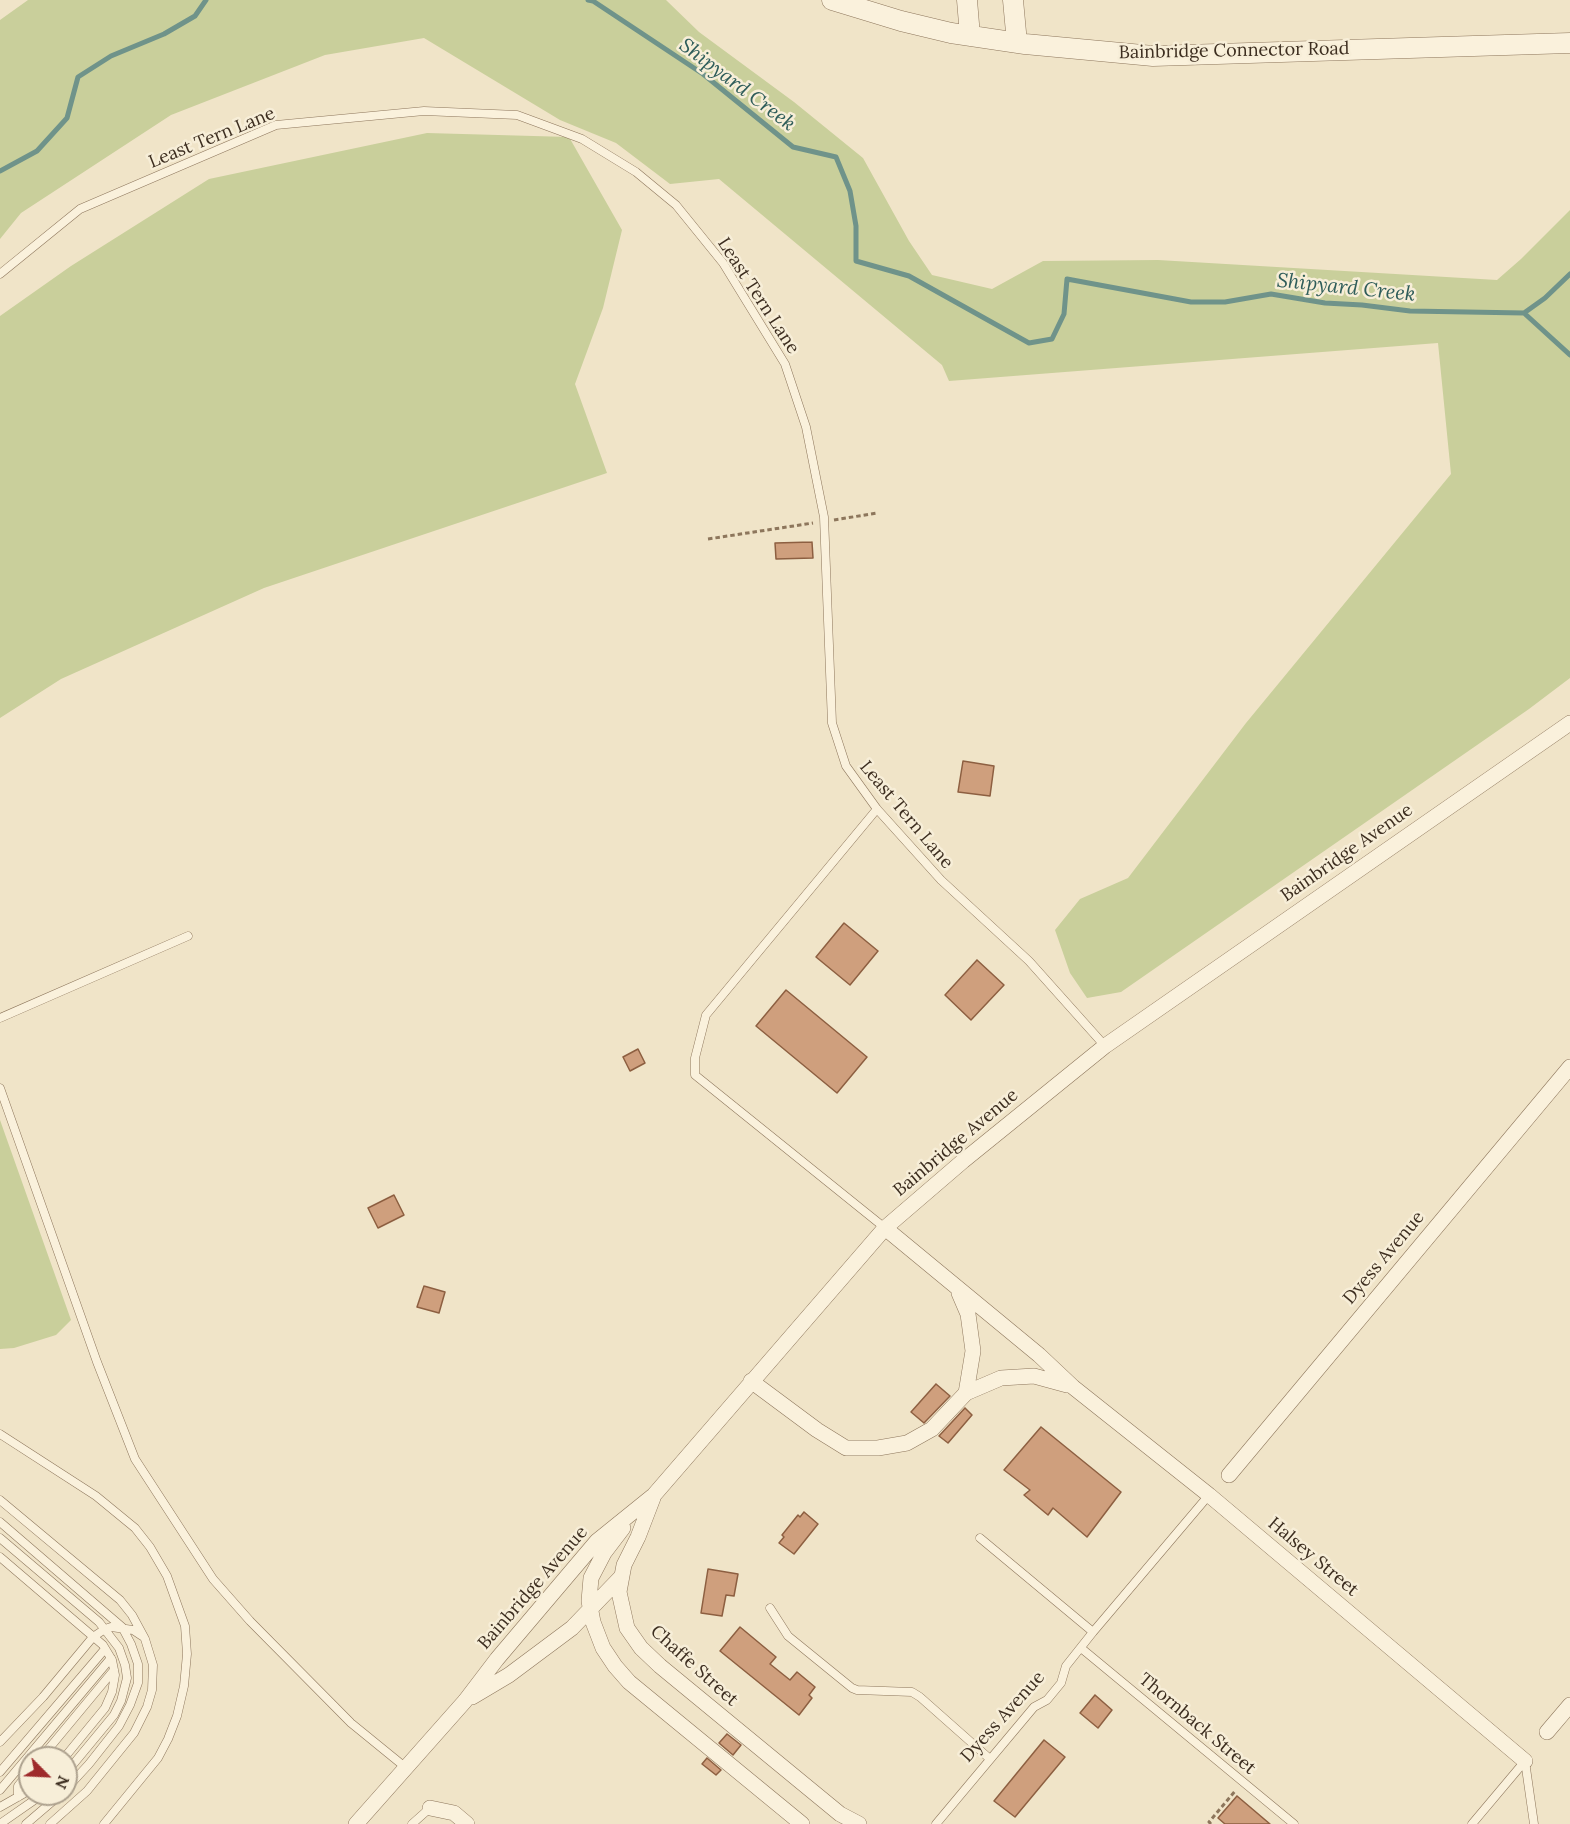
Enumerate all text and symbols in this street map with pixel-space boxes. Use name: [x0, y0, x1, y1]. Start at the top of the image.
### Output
water label: Shipyard Creek: [674, 34, 800, 136]
street label: Bainbridge Connector Road: [1118, 38, 1350, 64]
street label: Least Tern Lane: [146, 103, 278, 173]
street label: Least Tern Lane: [712, 234, 804, 358]
water label: Shipyard Creek: [1276, 269, 1416, 307]
street label: Least Tern Lane: [855, 757, 957, 873]
street label: Bainbridge Avenue: [1277, 799, 1417, 907]
street label: Bainbridge Avenue: [889, 1085, 1023, 1201]
street label: Dyess Avenue: [1339, 1207, 1429, 1309]
street label: Halsey Street: [1263, 1513, 1363, 1601]
street label: Bainbridge Avenue: [474, 1522, 592, 1654]
street label: Chaffe Street: [646, 1621, 742, 1711]
street label: Dyess Avenue: [957, 1667, 1049, 1767]
street label: Thornback Street: [1134, 1669, 1260, 1779]
north arrow: [18, 1746, 78, 1806]
text: N: [51, 1773, 74, 1792]

